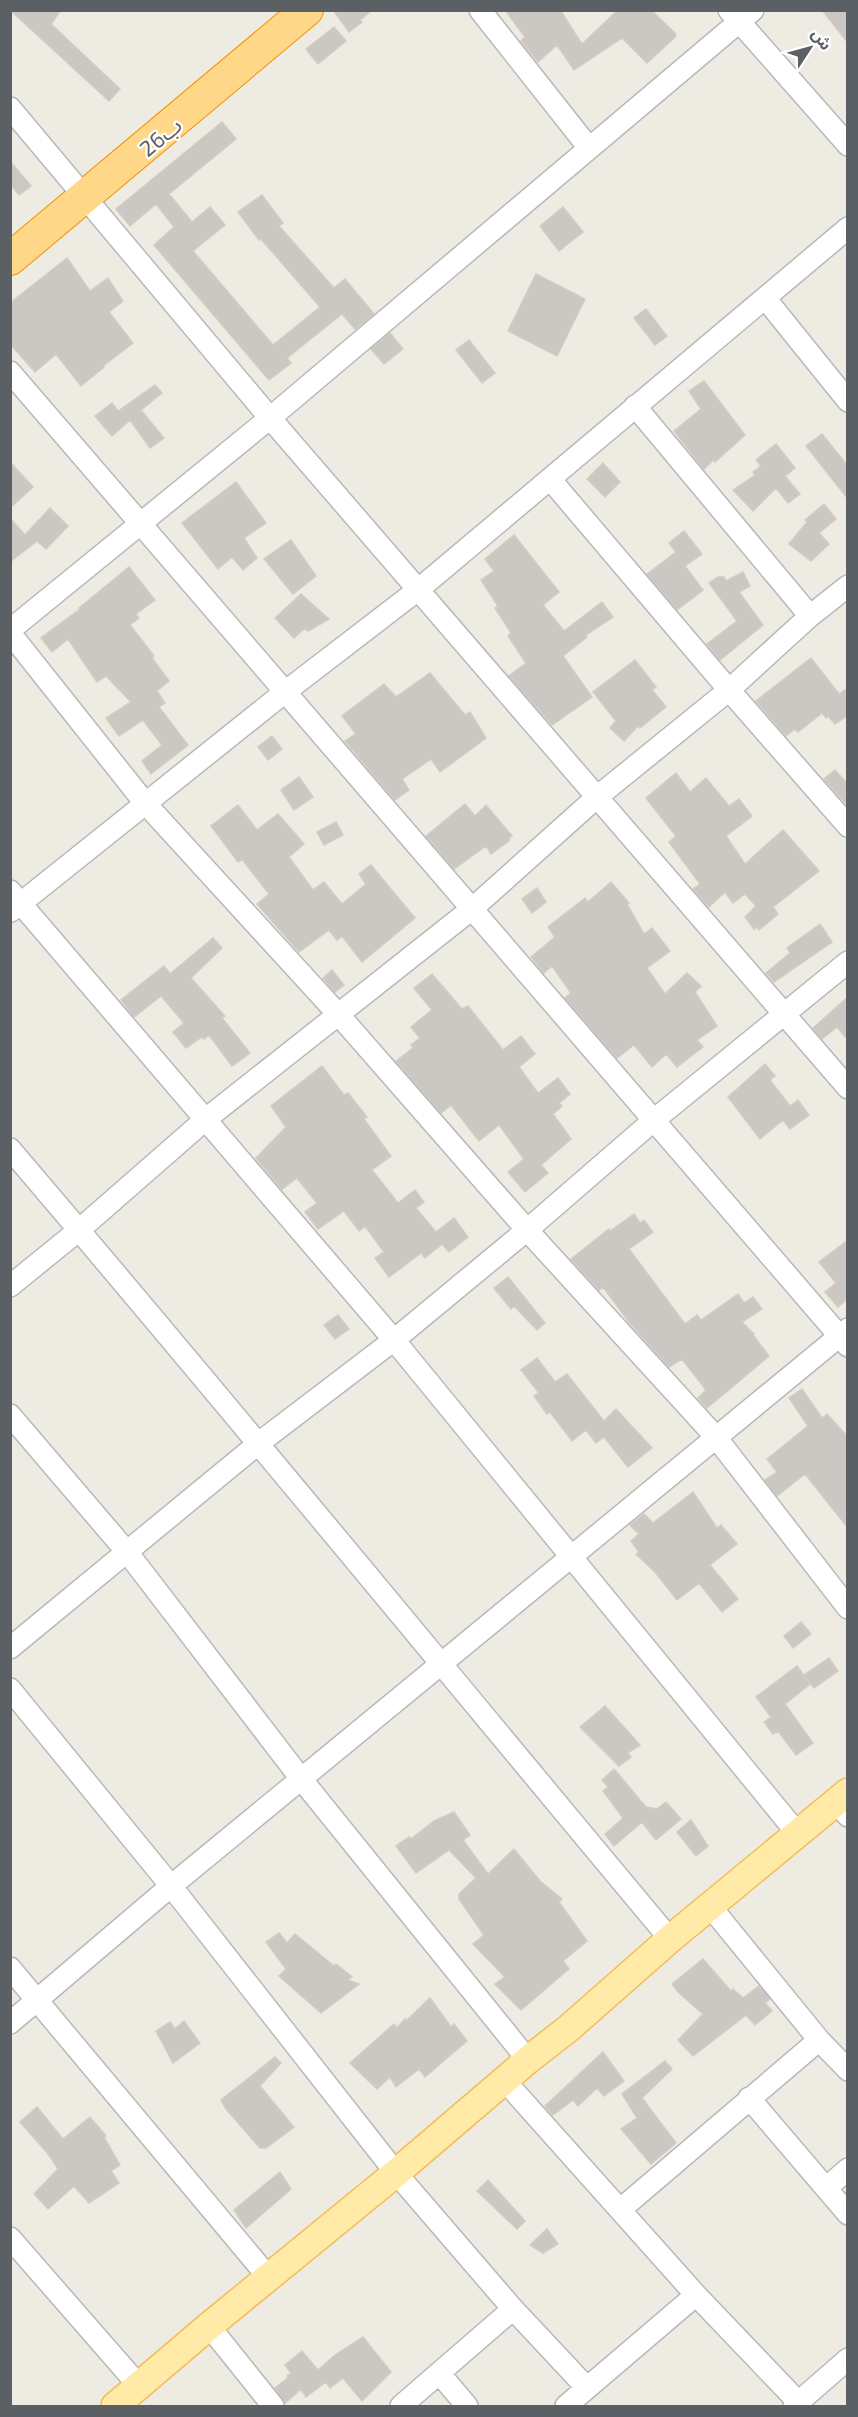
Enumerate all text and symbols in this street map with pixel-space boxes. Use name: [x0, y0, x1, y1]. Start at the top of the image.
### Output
north arrow: [780, 18, 840, 78]
text: ش: [808, 24, 837, 54]
street label: 26ب: [134, 111, 187, 161]

